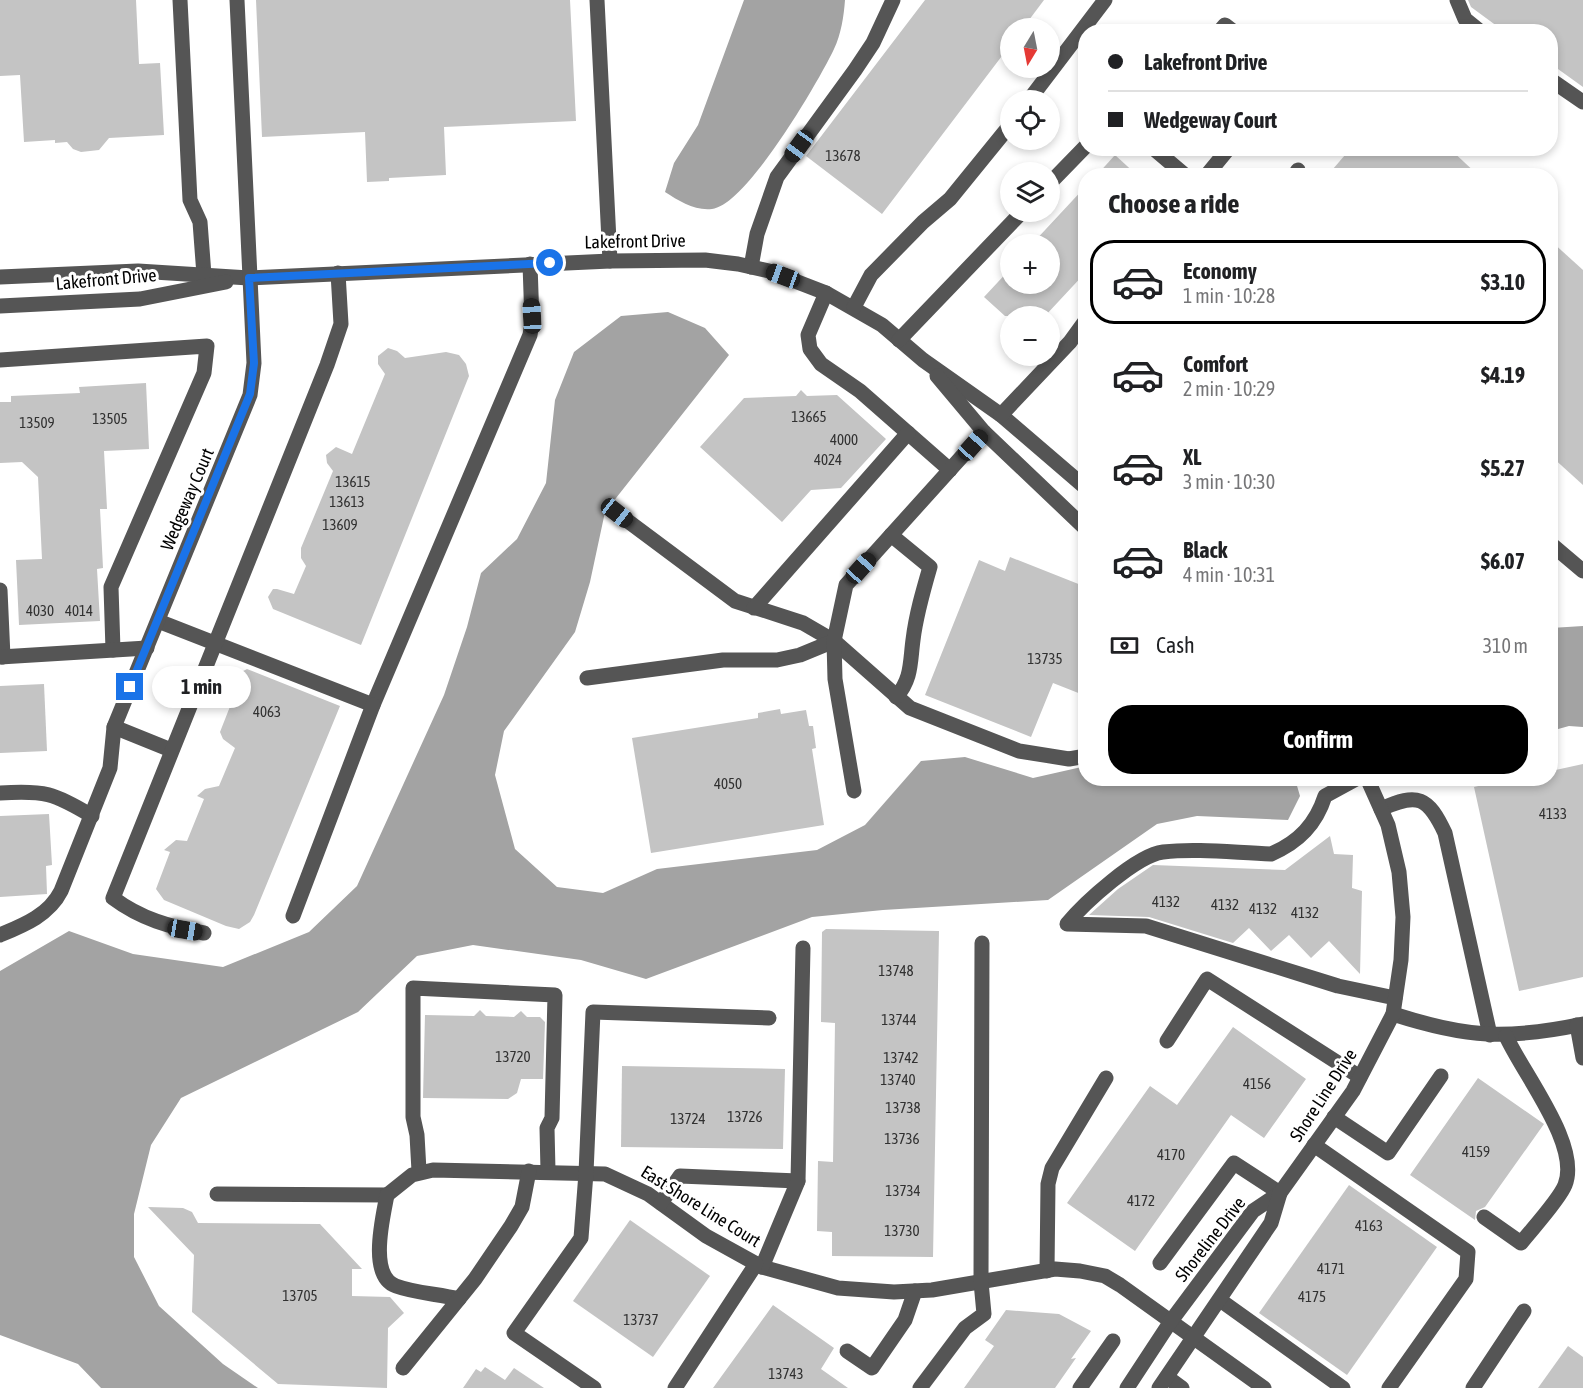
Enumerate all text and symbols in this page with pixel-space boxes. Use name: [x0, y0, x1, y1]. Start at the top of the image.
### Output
north arrow: [1000, 18, 1060, 78]
map controls: [1000, 18, 1060, 366]
text: Lakefront Drive: [1144, 49, 1268, 75]
button: locate: [1000, 90, 1060, 150]
text: Wedgeway Court: [1144, 107, 1277, 133]
car: [781, 126, 817, 166]
house number: 13678: [825, 147, 861, 164]
button: layers: [1000, 162, 1060, 222]
text: Choose a ride: [1108, 188, 1240, 219]
street label: Lakefront Drive: [584, 230, 686, 252]
button: +: [1000, 234, 1060, 294]
route start: [536, 249, 563, 276]
icon: car: [1111, 255, 1165, 309]
text: Economy: [1183, 258, 1257, 284]
car: [763, 261, 803, 291]
street label: Lakefront Drive: [55, 264, 157, 294]
text: $3.10: [1481, 269, 1525, 295]
text: 1 min · 10:28: [1183, 284, 1275, 307]
car: [522, 298, 542, 334]
button: −: [1000, 306, 1060, 366]
icon: car: [1111, 348, 1165, 402]
text: Comfort: [1183, 351, 1248, 377]
text: $4.19: [1481, 362, 1525, 388]
text: 2 min · 10:29: [1183, 377, 1275, 400]
house number: 13665: [791, 408, 827, 425]
house number: 13505: [92, 410, 128, 427]
house number: 13509: [19, 414, 55, 431]
car: [954, 426, 992, 464]
house number: 4000: [830, 431, 858, 448]
icon: car: [1111, 441, 1165, 495]
text: XL: [1183, 444, 1201, 470]
street label: Wedgeway Court: [156, 445, 218, 553]
house number: 4024: [814, 451, 842, 468]
text: $5.27: [1481, 455, 1525, 481]
text: 3 min · 10:30: [1183, 470, 1275, 493]
house number: 13615: [335, 473, 371, 490]
house number: 13613: [329, 493, 365, 510]
car: [597, 495, 637, 531]
house number: 13609: [322, 516, 358, 533]
icon: car: [1111, 534, 1165, 588]
text: Black: [1183, 537, 1227, 563]
text: $6.07: [1481, 548, 1525, 574]
car: [842, 549, 880, 587]
text: 4 min · 10:31: [1183, 563, 1275, 586]
house number: 4030: [26, 602, 54, 619]
house number: 4014: [65, 602, 93, 619]
icon: cash: [1108, 629, 1141, 662]
text: Cash: [1156, 632, 1195, 658]
text: 310 m: [1483, 634, 1528, 657]
house number: 13735: [1027, 650, 1063, 667]
callout: 1 min: [151, 666, 250, 708]
route end: [116, 673, 143, 700]
text: 1 min: [181, 675, 222, 698]
house number: 4063: [253, 703, 281, 720]
button: Confirm: [1108, 705, 1528, 774]
house number: 4050: [714, 775, 742, 792]
house number: 4133: [1539, 805, 1567, 822]
house number: 4132: [1152, 893, 1180, 910]
house number: 4132: [1211, 896, 1239, 913]
house number: 4132: [1249, 900, 1277, 917]
house number: 4132: [1291, 904, 1319, 921]
car: [166, 918, 204, 942]
house number: 13748: [878, 962, 914, 979]
house number: 13744: [881, 1011, 917, 1028]
street label: Shore Line Drive: [1285, 1045, 1361, 1145]
house number: 13720: [495, 1048, 531, 1065]
house number: 13742: [883, 1049, 919, 1066]
house number: 13740: [880, 1071, 916, 1088]
house number: 4156: [1243, 1075, 1271, 1092]
house number: 13738: [885, 1099, 921, 1116]
house number: 13726: [727, 1108, 763, 1125]
house number: 13724: [670, 1110, 706, 1127]
house number: 13736: [884, 1130, 920, 1147]
house number: 4159: [1462, 1143, 1490, 1160]
house number: 4170: [1157, 1146, 1185, 1163]
street label: East Shore Line Court: [637, 1161, 765, 1251]
house number: 13734: [885, 1182, 921, 1199]
house number: 4172: [1127, 1192, 1155, 1209]
street label: Shoreline Drive: [1170, 1193, 1250, 1285]
house number: 4163: [1355, 1217, 1383, 1234]
house number: 13730: [884, 1222, 920, 1239]
house number: 4171: [1317, 1260, 1345, 1277]
house number: 13705: [282, 1287, 318, 1304]
house number: 4175: [1298, 1288, 1326, 1305]
house number: 13737: [623, 1311, 659, 1328]
house number: 13743: [768, 1365, 804, 1382]

